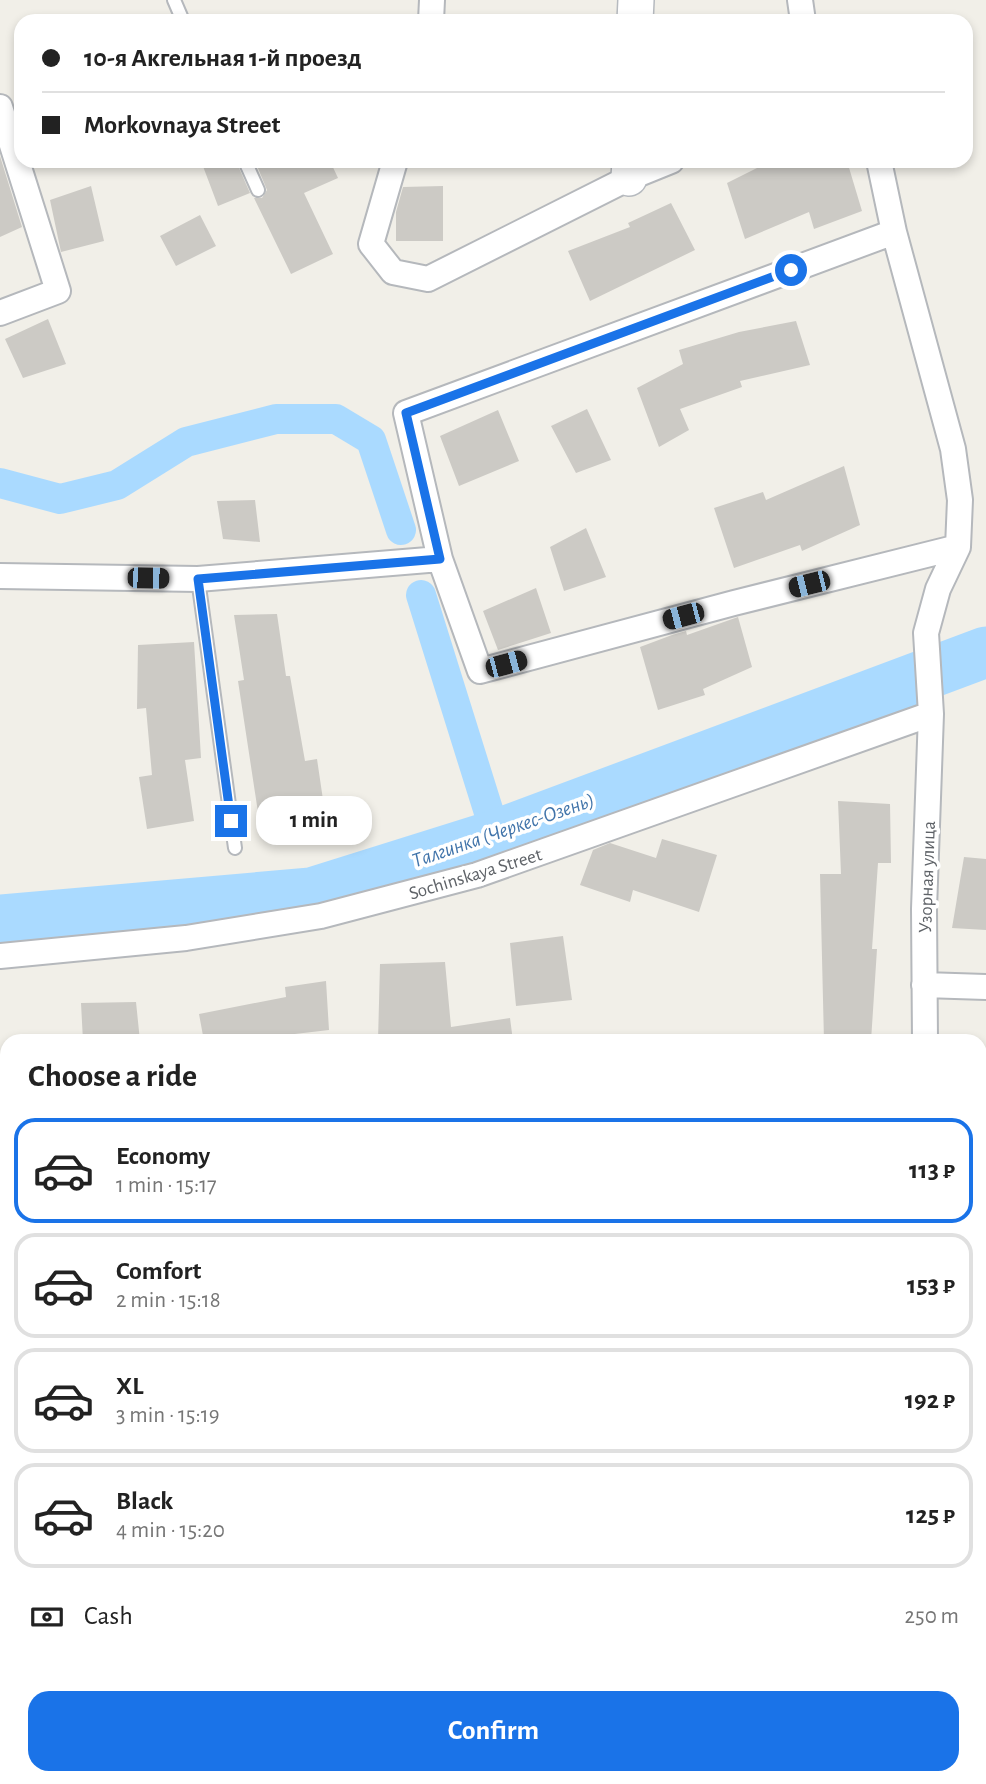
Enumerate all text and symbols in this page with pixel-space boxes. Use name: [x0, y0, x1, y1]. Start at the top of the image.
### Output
text: 10-я Акгельная 1-й проезд: [84, 45, 362, 71]
text: Morkovnaya Street: [84, 112, 280, 138]
route start: [775, 254, 807, 286]
car: [127, 567, 170, 589]
car: [787, 569, 832, 599]
car: [660, 600, 707, 632]
car: [483, 648, 530, 680]
water label: Талгинка (Черкес-Озень): [409, 789, 597, 872]
callout: 1 min: [256, 796, 371, 846]
route end: [215, 805, 247, 837]
text: 1 min: [290, 809, 338, 832]
street label: Узорная улица: [916, 820, 939, 933]
street label: Sochinskaya Street: [407, 845, 544, 904]
text: Choose a ride: [28, 1060, 197, 1092]
icon: car: [32, 1139, 95, 1202]
text: Economy: [116, 1143, 210, 1169]
text: 113 ₽: [909, 1157, 955, 1183]
text: 1 min · 15:17: [116, 1174, 217, 1197]
icon: car: [32, 1254, 95, 1317]
text: Comfort: [116, 1258, 201, 1284]
text: 153 ₽: [907, 1272, 955, 1298]
text: 2 min · 15:18: [116, 1289, 221, 1312]
icon: car: [32, 1369, 95, 1432]
text: XL: [116, 1373, 143, 1399]
text: 192 ₽: [905, 1387, 955, 1413]
text: 3 min · 15:19: [116, 1404, 219, 1427]
icon: car: [32, 1484, 95, 1547]
text: Black: [116, 1488, 173, 1514]
text: 125 ₽: [906, 1502, 955, 1528]
text: 4 min · 15:20: [116, 1519, 225, 1542]
icon: cash: [28, 1598, 66, 1636]
text: Cash: [84, 1603, 133, 1629]
text: 250 m: [905, 1605, 959, 1628]
button: Confirm: [28, 1691, 959, 1771]

